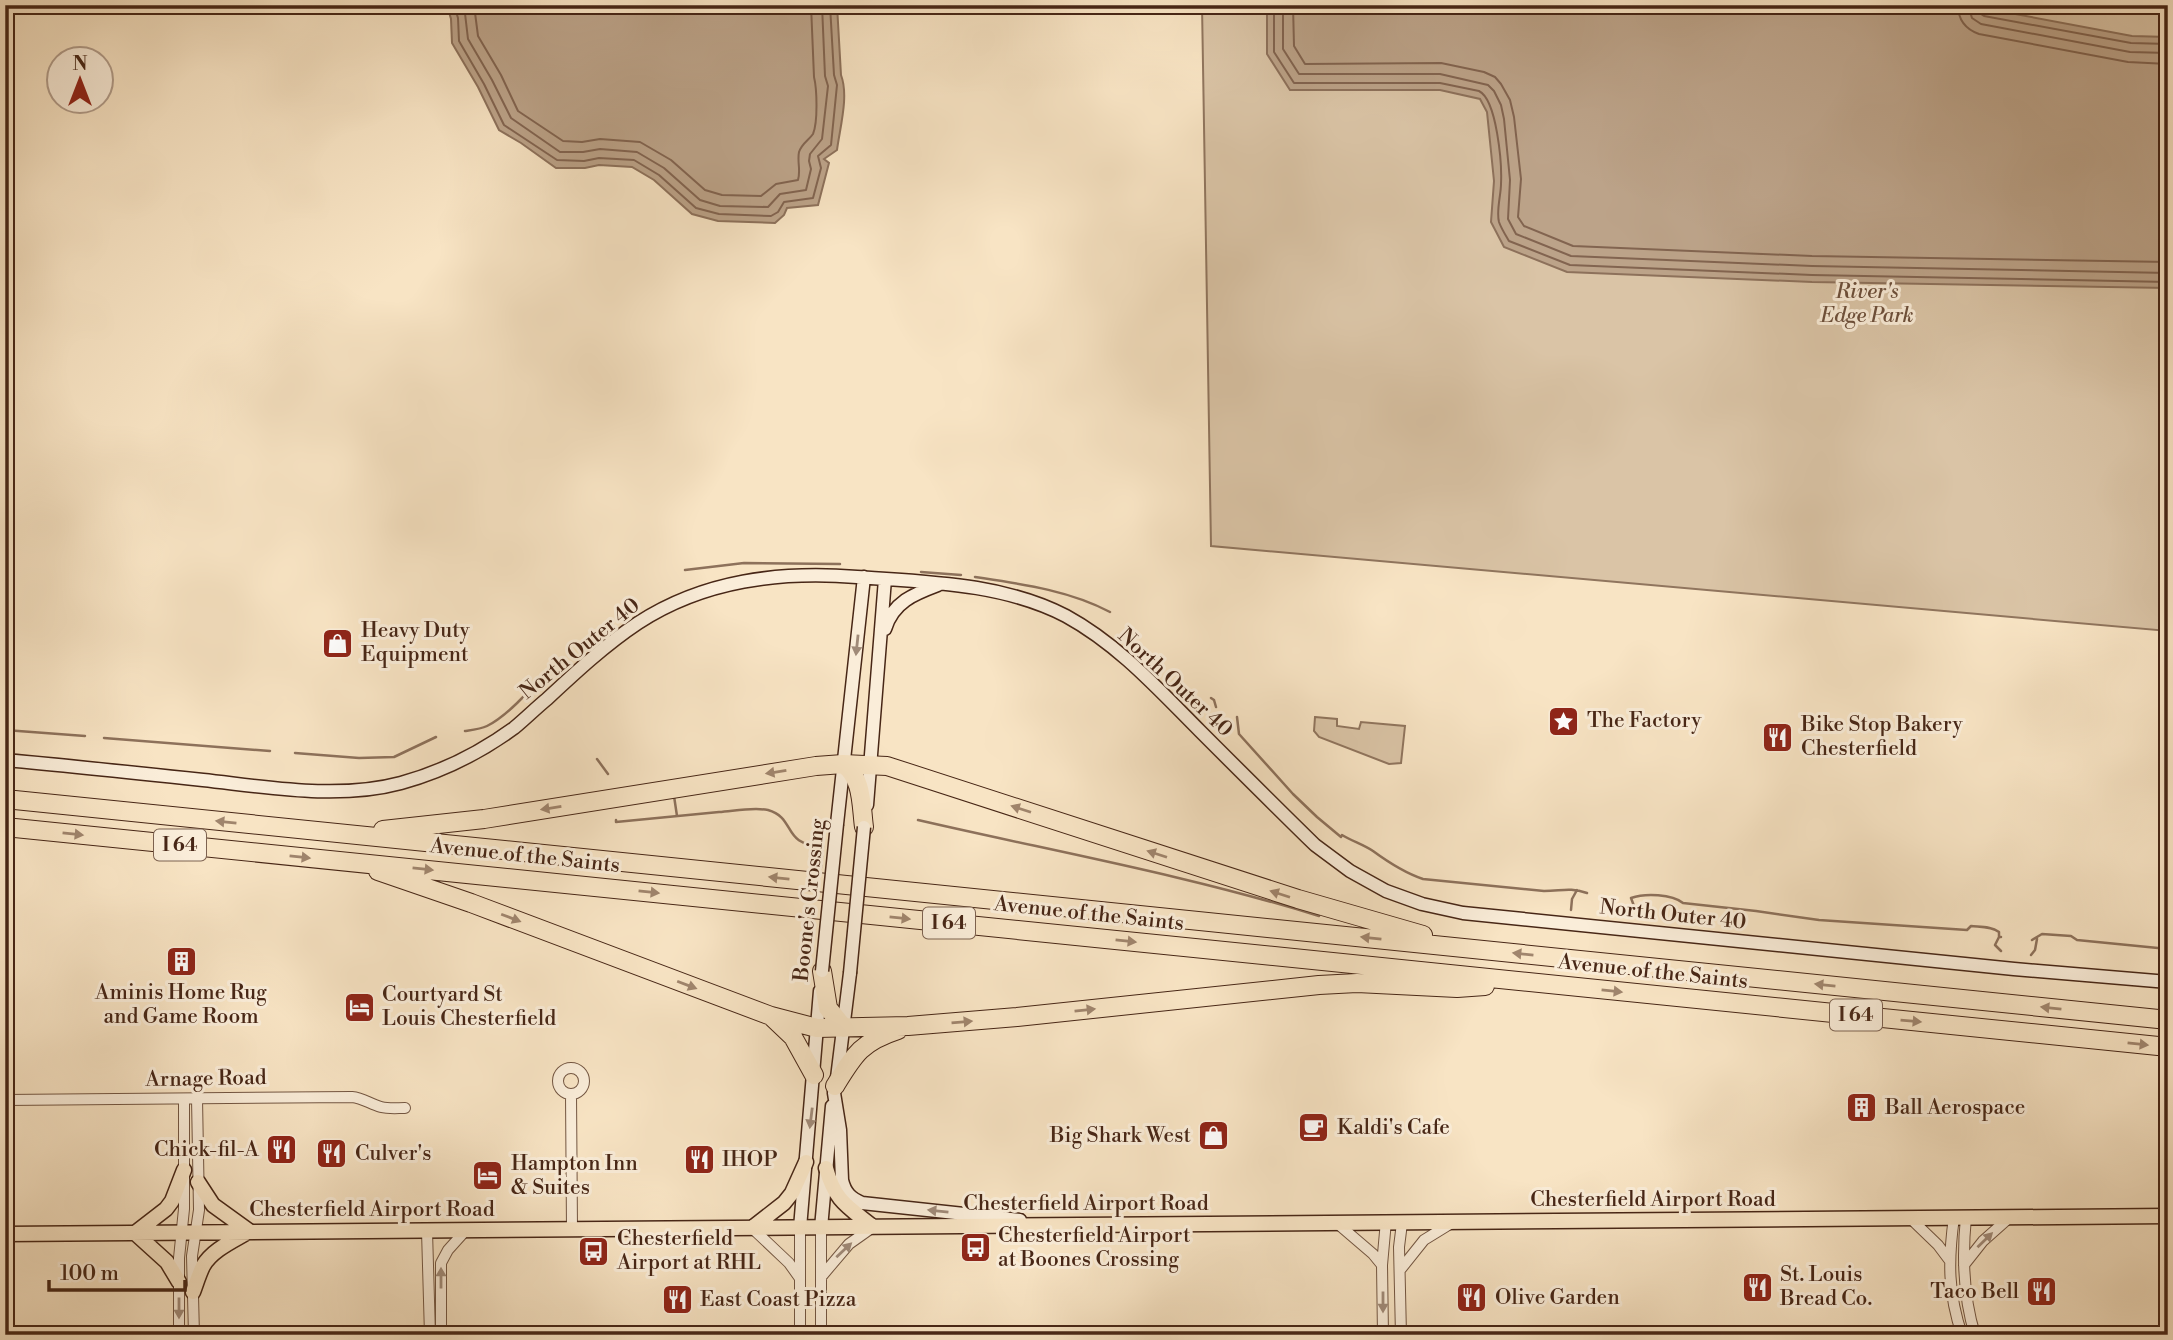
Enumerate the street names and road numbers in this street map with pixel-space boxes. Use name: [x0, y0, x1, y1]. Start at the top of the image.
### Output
street label: North Outer 40: [515, 592, 645, 706]
street label: North Outer 40: [1112, 623, 1238, 743]
street label: Boone's Crossing: [788, 817, 831, 984]
road number: I 64: [154, 830, 206, 860]
street label: Avenue of the Saints: [428, 833, 621, 879]
street label: Avenue of the Saints: [992, 891, 1185, 937]
street label: North Outer 40: [1598, 894, 1748, 936]
road number: I 64: [923, 908, 975, 939]
street label: Avenue of the Saints: [1556, 949, 1749, 995]
road number: I 64: [1830, 1000, 1882, 1030]
street label: Arnage Road: [144, 1065, 267, 1093]
street label: Chesterfield Airport Road: [1530, 1187, 1776, 1213]
street label: Chesterfield Airport Road: [963, 1191, 1209, 1217]
street label: Chesterfield Airport Road: [249, 1197, 495, 1223]

